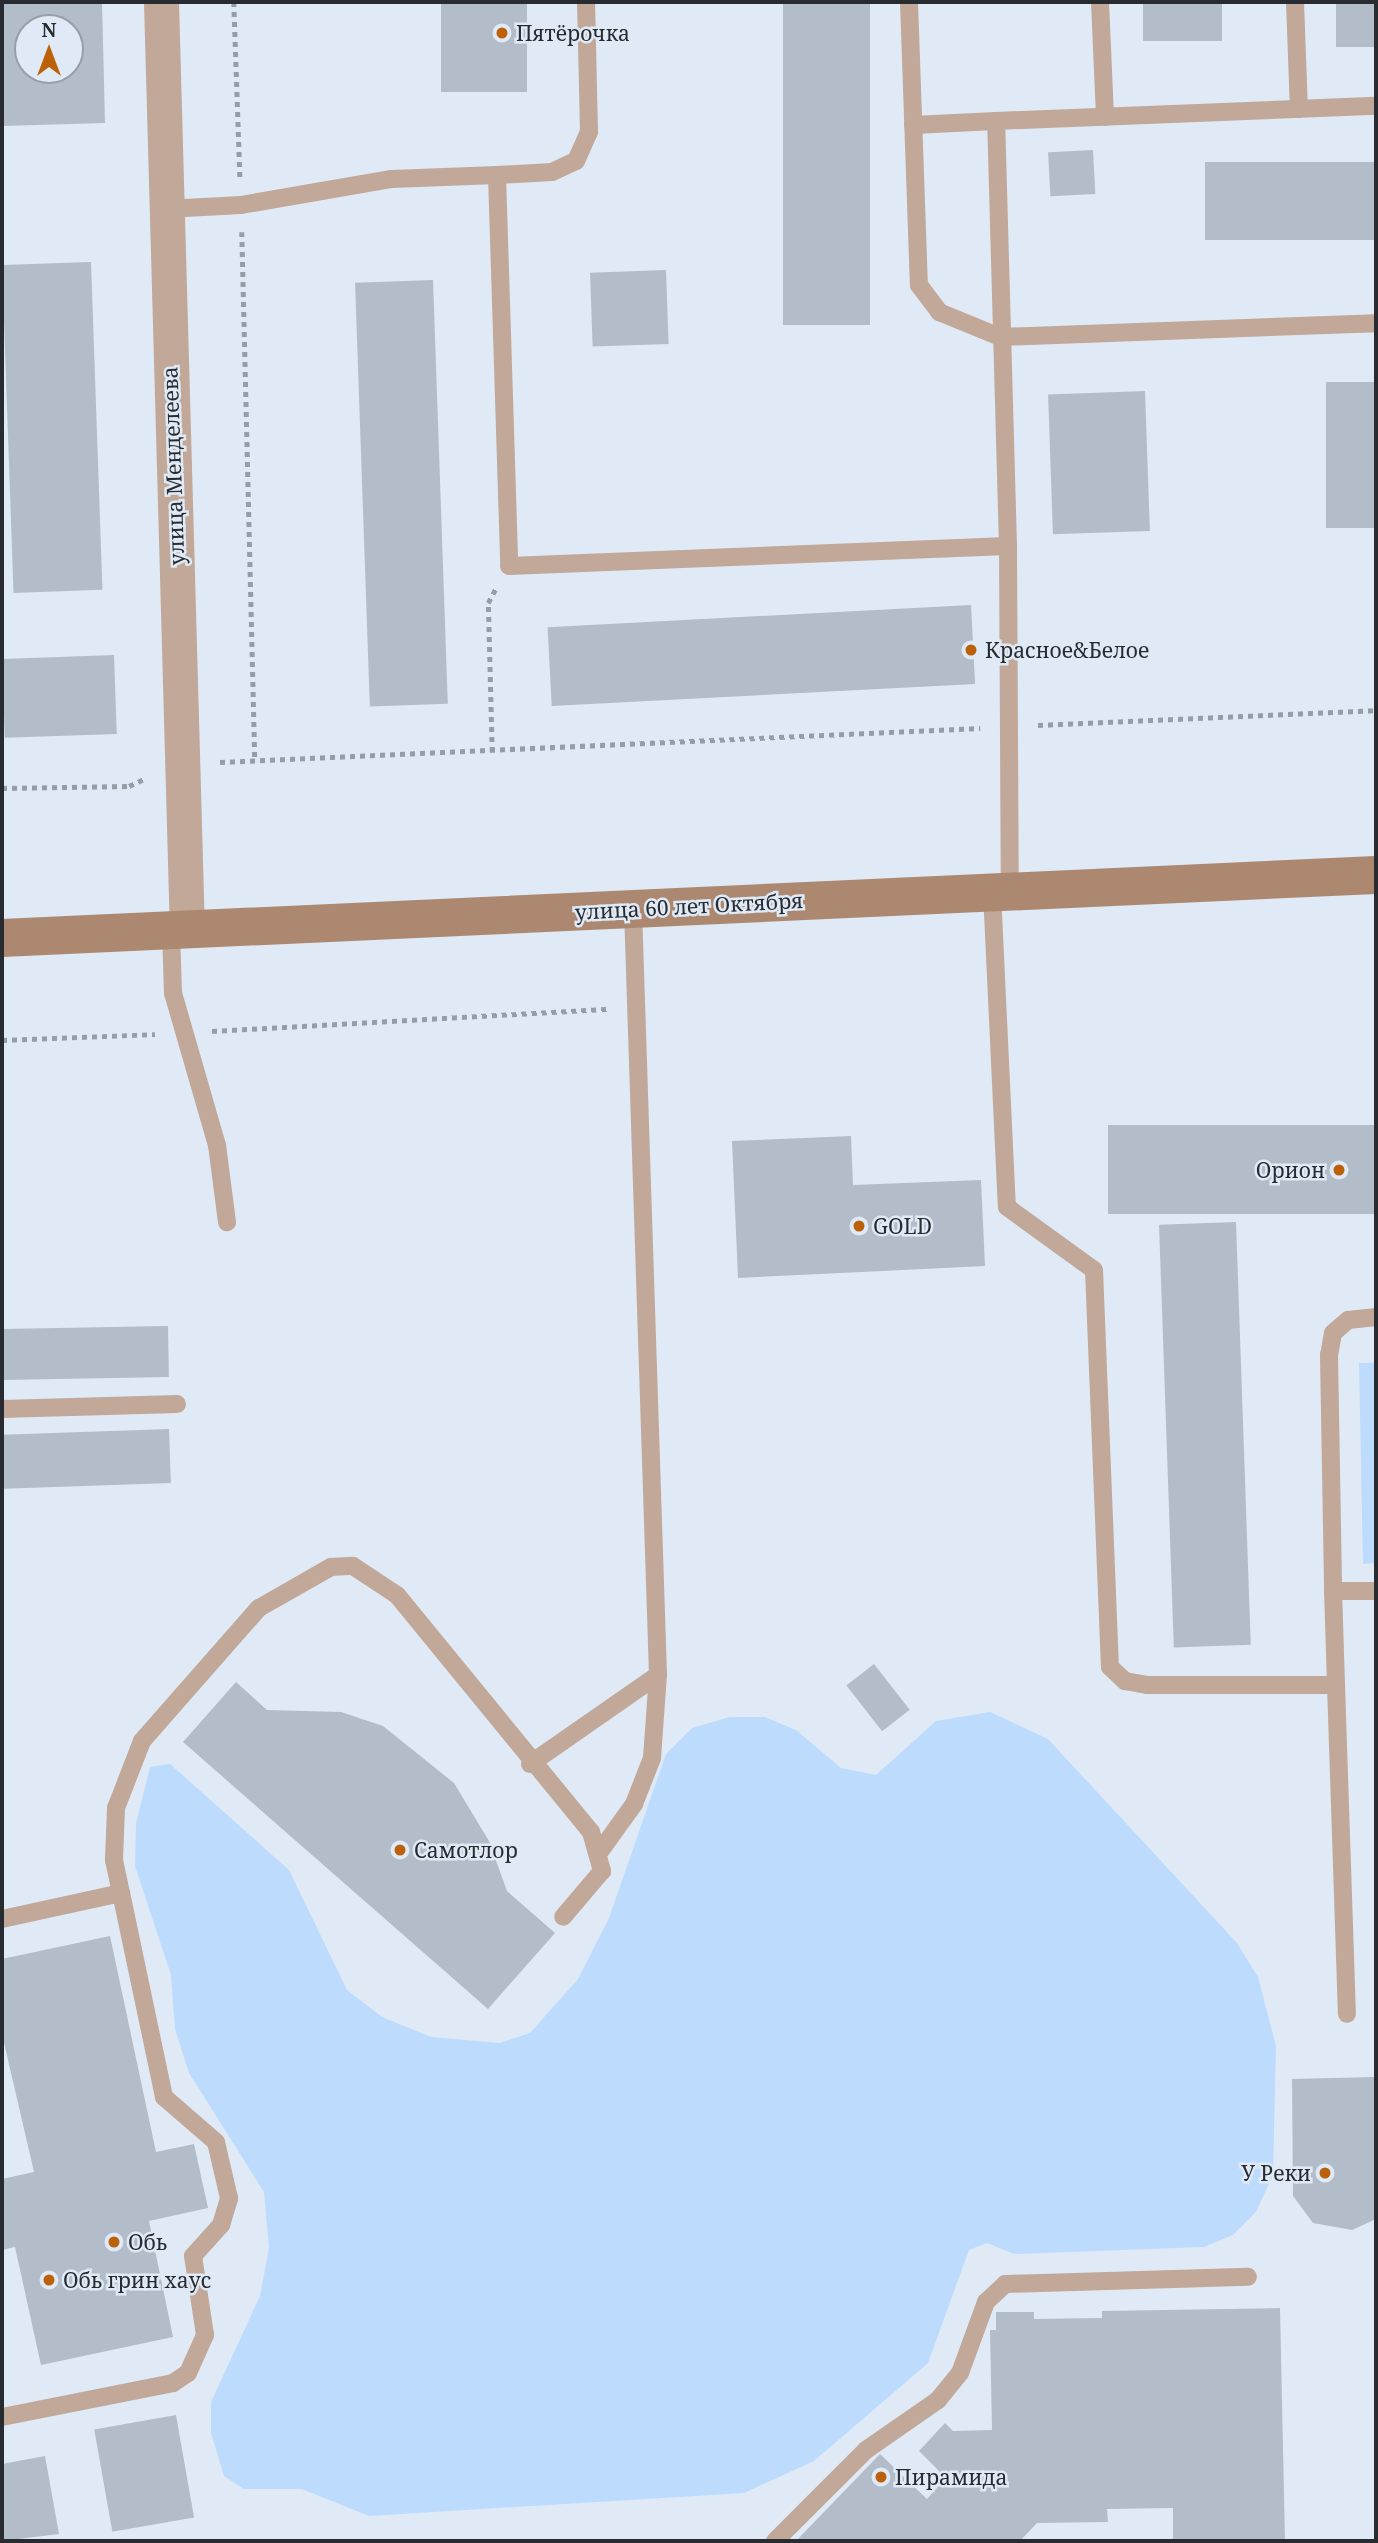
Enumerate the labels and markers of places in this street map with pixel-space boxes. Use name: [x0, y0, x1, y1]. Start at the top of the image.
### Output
place label: Пятёрочка: [516, 20, 630, 46]
marker: Пятёрочка: [494, 25, 510, 41]
place label: Красное&Белое: [985, 637, 1149, 663]
marker: Красное&Белое: [963, 642, 979, 658]
place label: Орион: [1256, 1157, 1325, 1183]
marker: Орион: [1331, 1162, 1347, 1178]
place label: GOLD: [873, 1213, 932, 1239]
marker: GOLD: [851, 1218, 867, 1234]
place label: Самотлор: [414, 1837, 518, 1863]
marker: Самотлор: [392, 1842, 408, 1858]
place label: У Реки: [1241, 2160, 1311, 2186]
marker: У Реки: [1317, 2165, 1333, 2181]
place label: Обь: [128, 2229, 167, 2255]
marker: Обь: [106, 2234, 122, 2250]
place label: Обь грин хаус: [63, 2267, 211, 2293]
marker: Обь грин хаус: [41, 2272, 57, 2288]
place label: Пирамида: [895, 2464, 1007, 2490]
marker: Пирамида: [873, 2469, 889, 2485]

